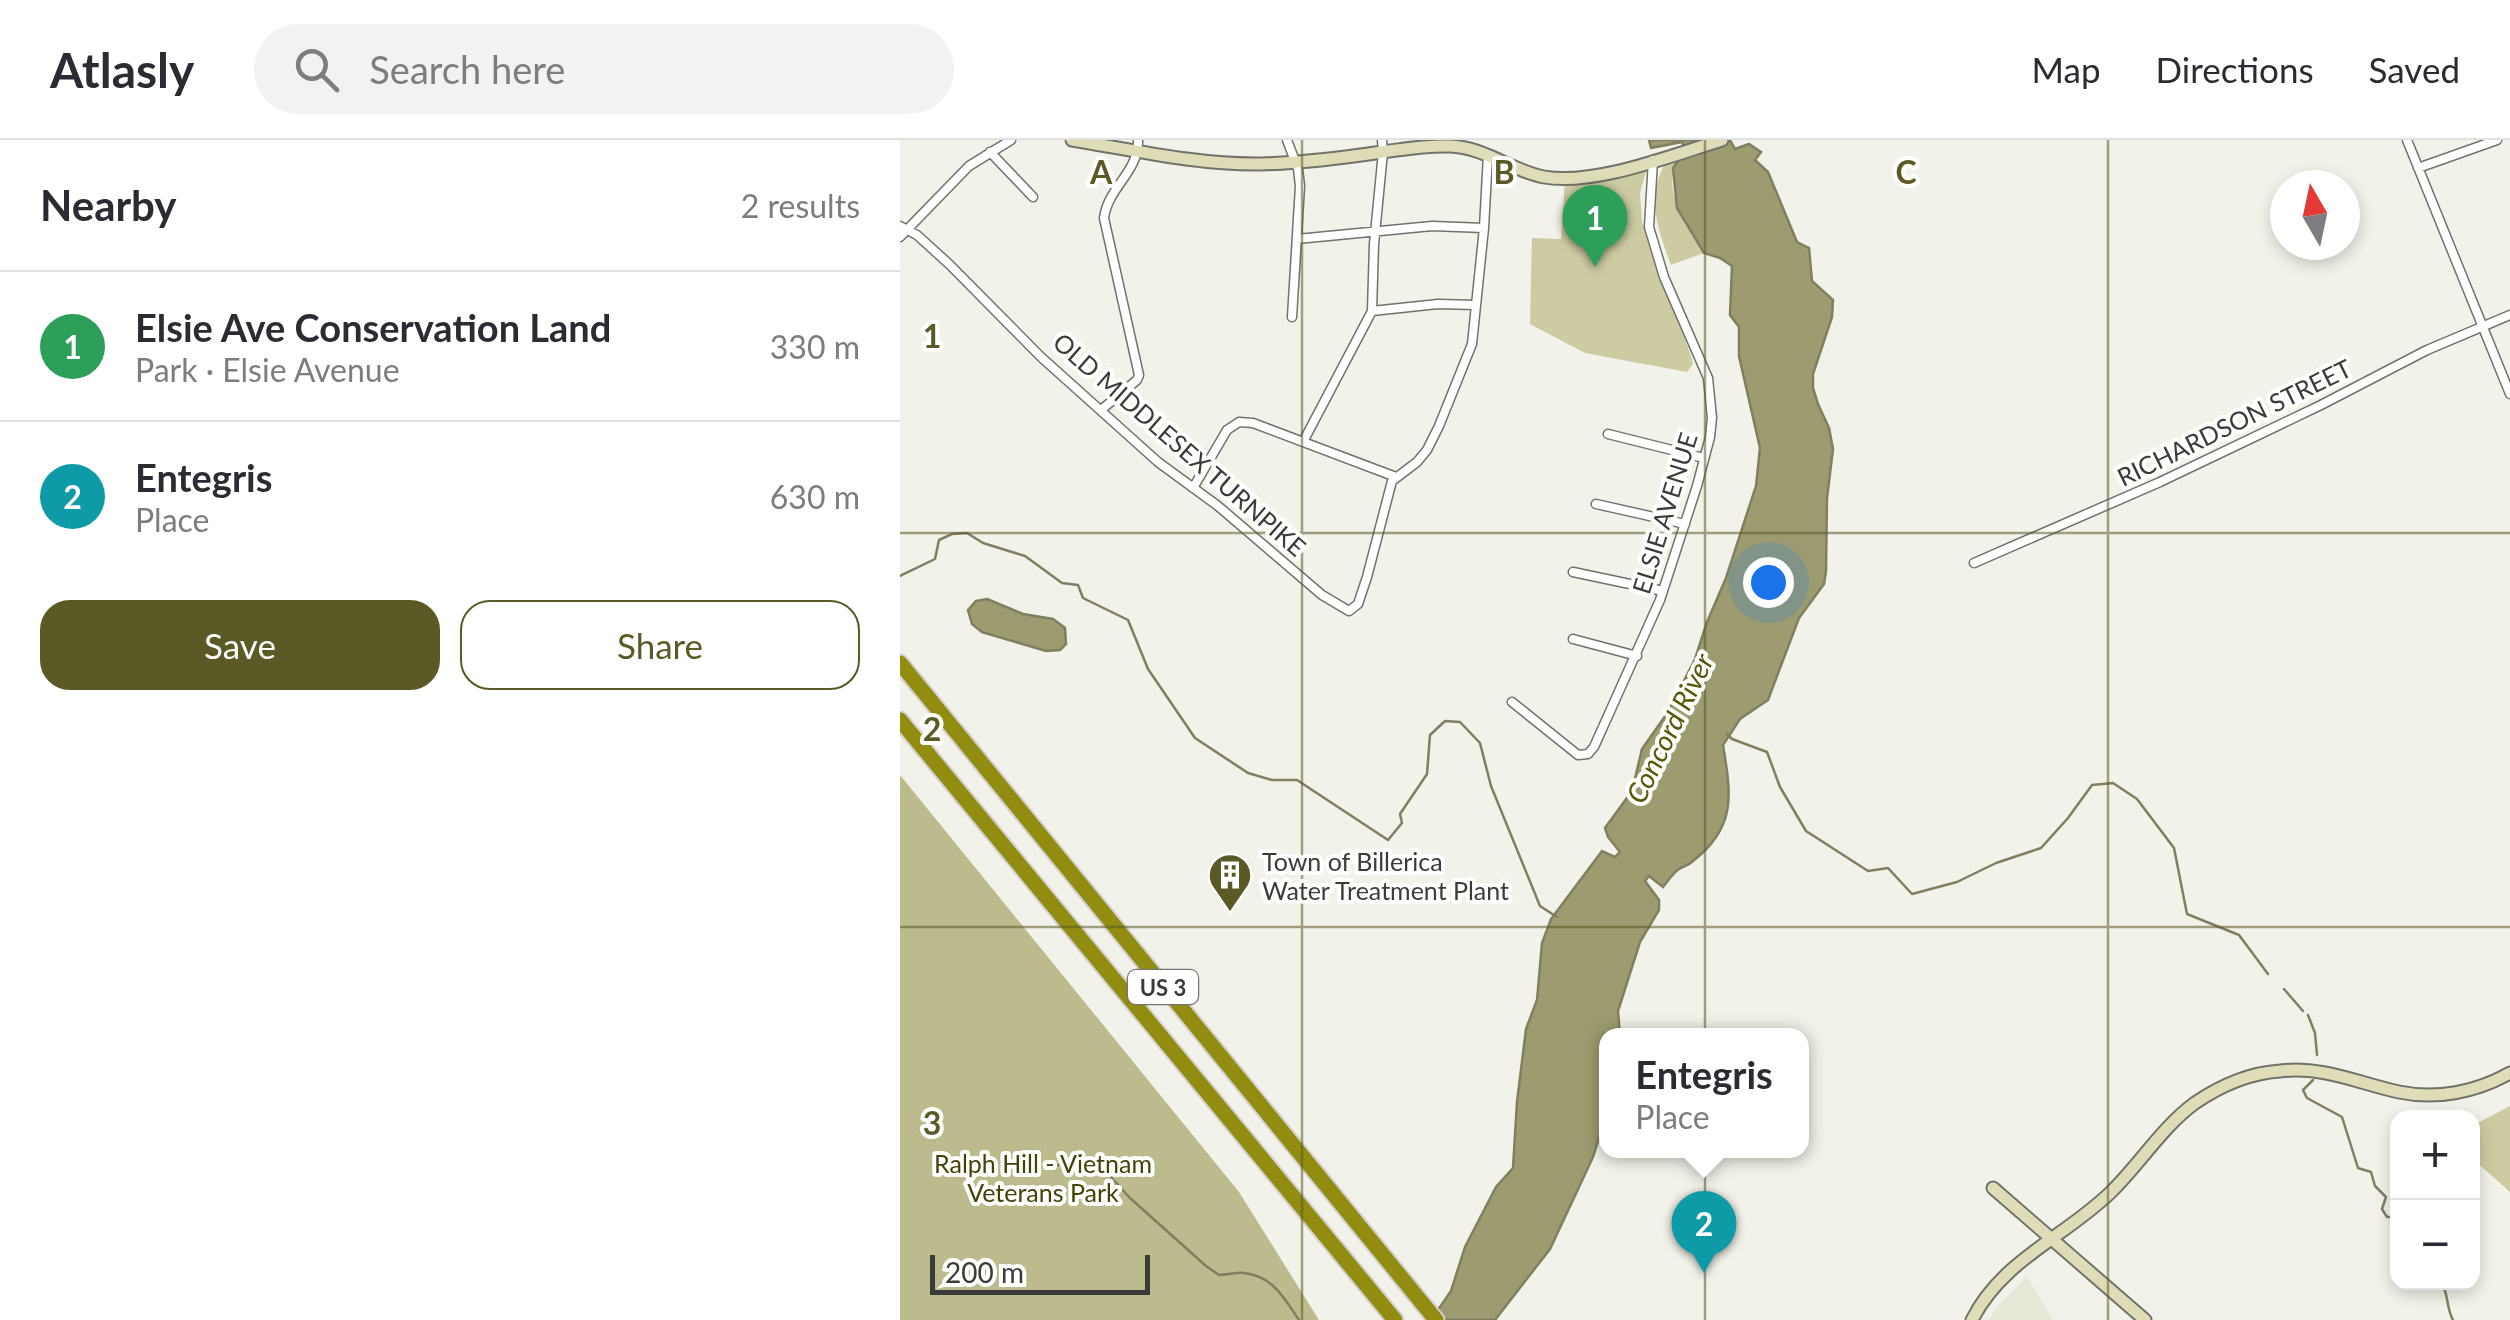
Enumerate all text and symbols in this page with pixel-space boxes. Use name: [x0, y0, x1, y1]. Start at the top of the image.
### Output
search box: [254, 24, 954, 114]
text: Atlasly: [50, 41, 194, 98]
icon: search: [289, 42, 344, 97]
text: Search here: [369, 46, 565, 92]
text: Map: [2032, 48, 2101, 90]
text: Directions: [2156, 48, 2314, 90]
text: Saved: [2369, 48, 2460, 90]
text: A: [1089, 152, 1113, 191]
text: B: [1493, 152, 1515, 191]
text: C: [1895, 152, 1917, 191]
north arrow: [2270, 170, 2360, 260]
text: Nearby: [40, 180, 177, 230]
pin: 1: [1562, 184, 1628, 267]
text: 2 results: [741, 186, 860, 225]
text: Elsie Ave Conservation Land: [135, 304, 611, 350]
text: 1: [923, 316, 941, 355]
street label: OLD MIDDLESEX TURNPIKE: [1048, 326, 1312, 562]
text: 1: [63, 327, 82, 366]
text: 330 m: [770, 327, 860, 366]
text: Park · Elsie Avenue: [135, 350, 400, 389]
street label: RICHARDSON STREET: [2112, 352, 2356, 492]
street label: ELSIE AVENUE: [1625, 429, 1703, 597]
text: Entegris: [135, 454, 272, 500]
text: 2: [63, 477, 82, 516]
text: 630 m: [770, 477, 860, 516]
text: Place: [135, 500, 209, 539]
your location: [1743, 557, 1794, 608]
button: Save: [40, 600, 440, 690]
button: Share: [460, 600, 860, 690]
water label: Concord River: [1618, 647, 1720, 808]
text: 2: [923, 709, 941, 748]
place label: Town of Billerica Water Treatment Plant: [1262, 846, 1509, 905]
building icon: Town of Billerica Water Treatment Plant: [1207, 852, 1253, 913]
road number: US 3: [1128, 970, 1198, 1004]
popup: [1599, 1028, 1809, 1158]
text: Entegris: [1635, 1051, 1773, 1097]
text: Place: [1635, 1097, 1710, 1136]
text: 3: [923, 1103, 941, 1142]
map controls: [2390, 1110, 2480, 1290]
button: +: [2390, 1110, 2480, 1200]
park label: Ralph Hill - Vietnam Veterans Park: [934, 1148, 1152, 1207]
pin: 2: [1672, 1190, 1736, 1273]
button: −: [2390, 1200, 2480, 1290]
scale bar: [930, 1250, 1150, 1294]
text: 200 m: [945, 1255, 1024, 1289]

